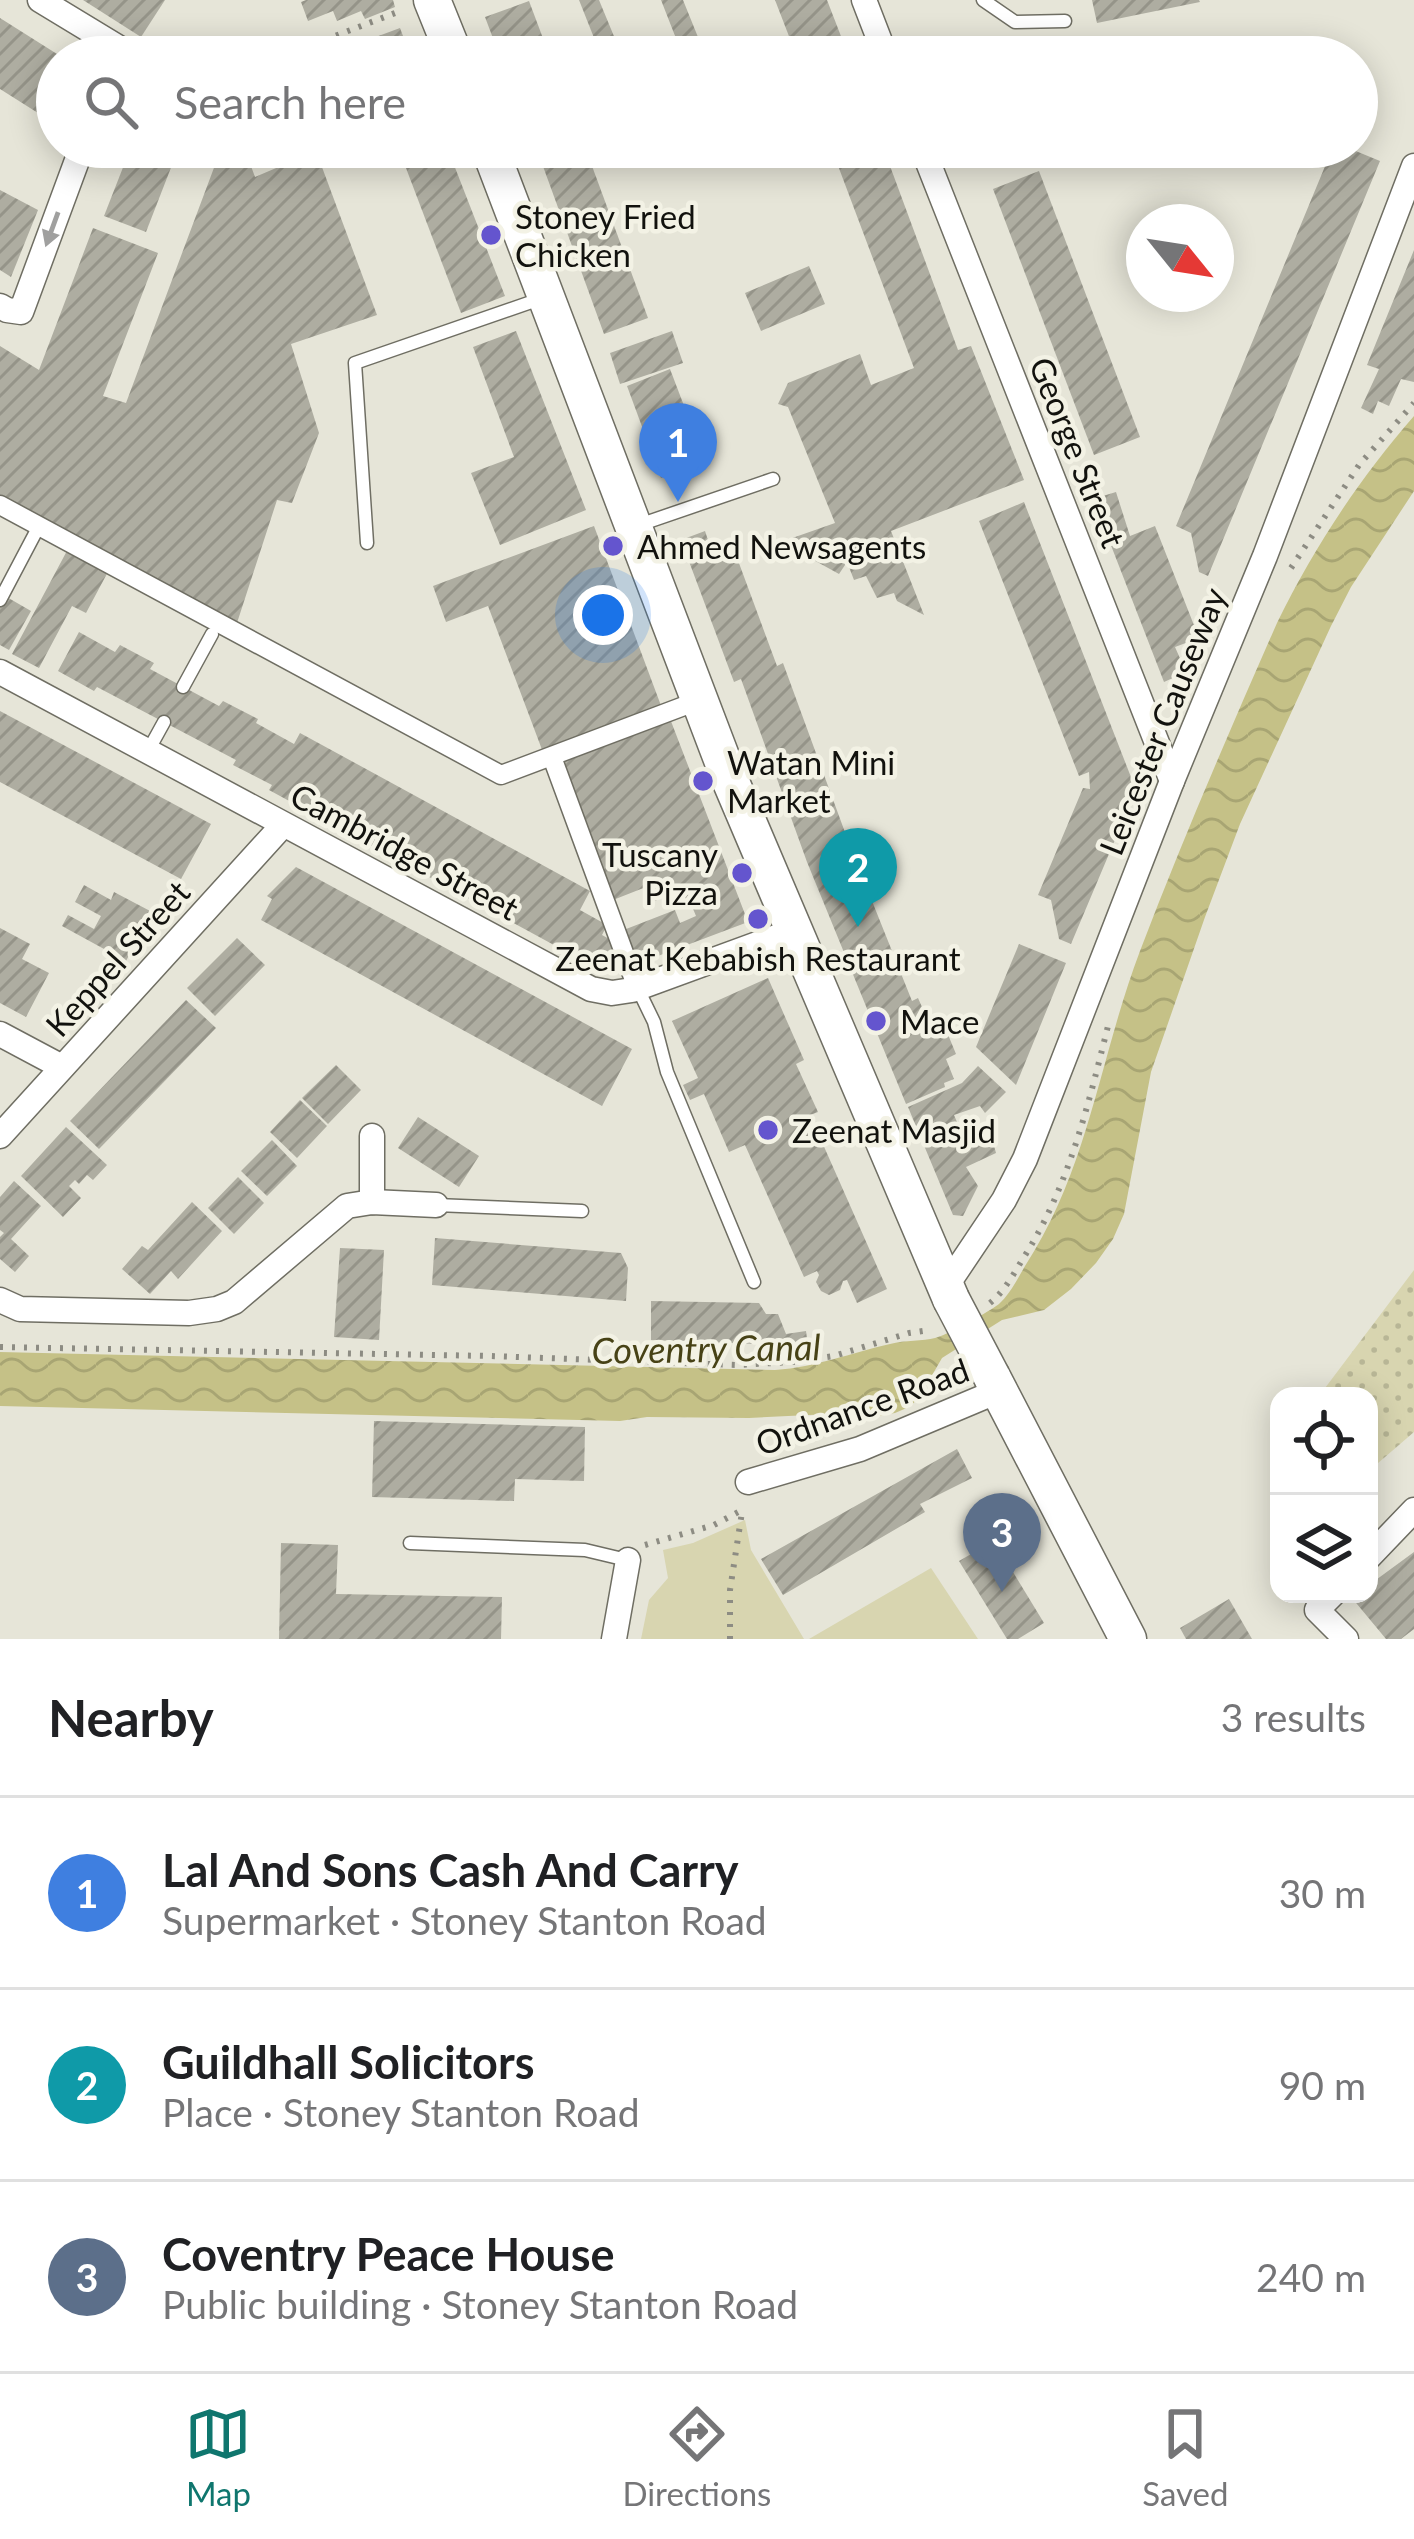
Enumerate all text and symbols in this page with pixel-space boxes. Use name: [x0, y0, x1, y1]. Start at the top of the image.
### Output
search box: [36, 36, 1378, 168]
icon: search: [78, 69, 144, 135]
text: Search here: [174, 75, 406, 129]
place label: Stoney Fried Chicken: [515, 196, 696, 274]
north arrow: [1126, 204, 1234, 312]
one-way arrow: [42, 212, 60, 248]
marker: Stoney Fried Chicken: [478, 222, 504, 248]
street label: George Street: [1022, 351, 1134, 553]
pin: 1: [639, 403, 717, 502]
place label: Ahmed Newsagents: [637, 526, 926, 566]
marker: Ahmed Newsagents: [600, 533, 626, 559]
street label: Leicester Causeway: [1090, 582, 1234, 860]
your location: [573, 585, 633, 645]
place label: Watan Mini Market: [727, 742, 895, 820]
marker: Watan Mini Market: [690, 768, 716, 794]
street label: Cambridge Street: [284, 774, 526, 928]
pin: 2: [819, 828, 897, 927]
place label: Tuscany Pizza: [602, 834, 718, 912]
marker: Tuscany Pizza: [729, 860, 755, 886]
street label: Keppel Street: [37, 872, 197, 1044]
marker: Zeenat Kebabish Restaurant: [745, 906, 771, 932]
place label: Zeenat Kebabish Restaurant: [555, 938, 961, 978]
place label: Mace: [900, 1001, 979, 1041]
marker: Mace: [863, 1008, 889, 1034]
place label: Zeenat Masjid: [792, 1110, 996, 1150]
marker: Zeenat Masjid: [755, 1117, 781, 1143]
water label: Coventry Canal: [591, 1324, 821, 1372]
street label: Ordnance Road: [750, 1349, 974, 1463]
map controls: [1270, 1387, 1378, 1603]
button: locate: [1270, 1387, 1378, 1495]
pin: 3: [963, 1493, 1041, 1592]
button: layers: [1270, 1495, 1378, 1603]
text: Nearby: [48, 1687, 214, 1748]
text: 3 results: [1221, 1694, 1366, 1740]
text: Lal And Sons Cash And Carry: [162, 1843, 739, 1897]
text: 1: [76, 1870, 98, 1916]
text: 30 m: [1279, 1870, 1366, 1916]
text: Supermarket · Stoney Stanton Road: [162, 1897, 767, 1943]
text: Guildhall Solicitors: [162, 2035, 534, 2089]
text: 2: [76, 2062, 98, 2108]
text: 90 m: [1279, 2062, 1366, 2108]
text: Place · Stoney Stanton Road: [162, 2089, 640, 2135]
text: Coventry Peace House: [162, 2227, 615, 2281]
text: 3: [76, 2254, 98, 2300]
text: 240 m: [1256, 2254, 1366, 2300]
text: Public building · Stoney Stanton Road: [162, 2281, 798, 2327]
tab: Map: [185, 2401, 251, 2513]
tab: Directions: [622, 2401, 771, 2513]
tab: Saved: [1142, 2401, 1229, 2513]

